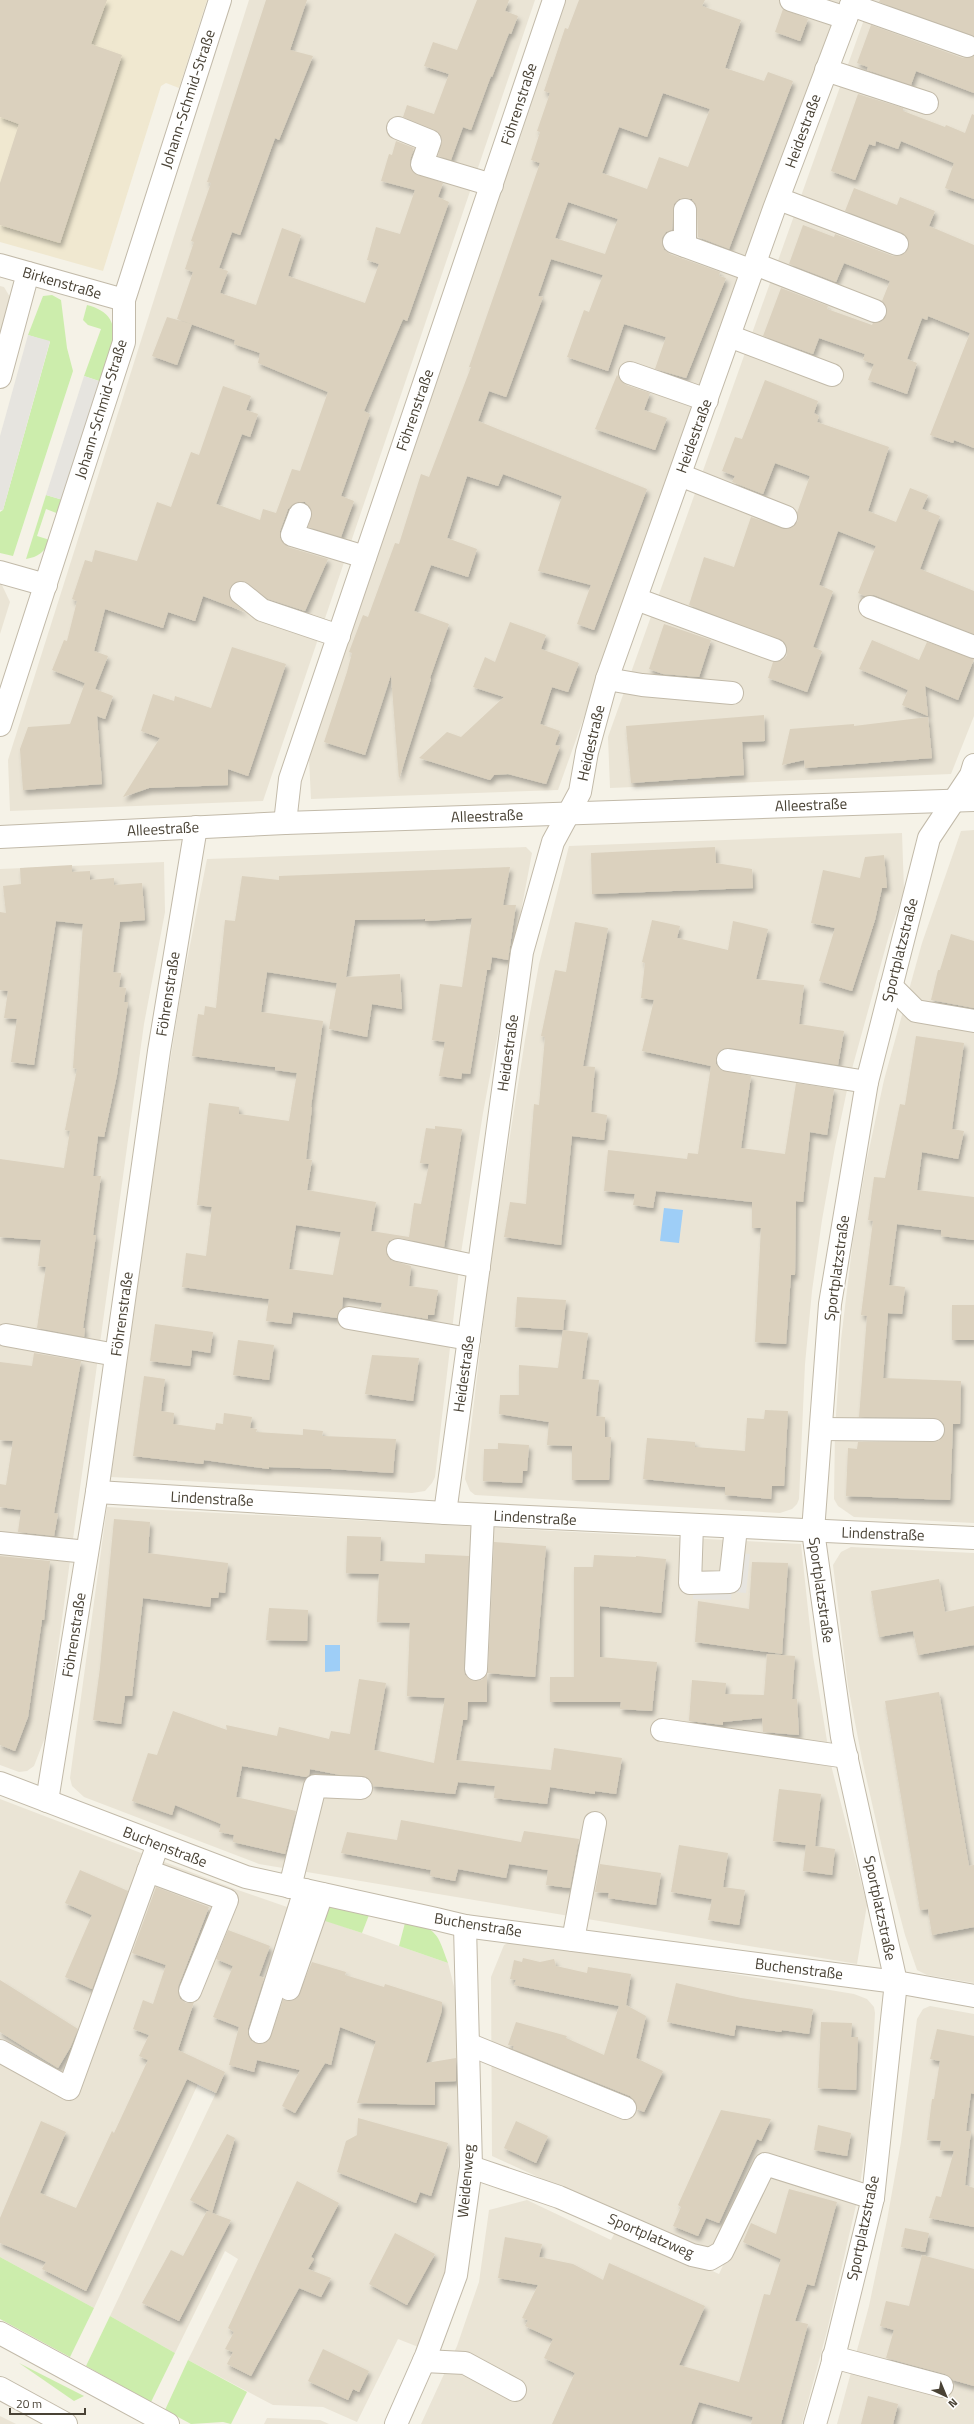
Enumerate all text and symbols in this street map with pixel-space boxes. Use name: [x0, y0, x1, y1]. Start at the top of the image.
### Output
street label: Johann-Schmid-Straße: [154, 26, 221, 171]
street label: Föhrenstraße: [494, 60, 543, 148]
street label: Heidestraße: [778, 90, 827, 171]
street label: Birkenstraße: [20, 260, 104, 305]
street label: Johann-Schmid-Straße: [68, 336, 133, 481]
street label: Föhrenstraße: [390, 366, 439, 454]
street label: Heidestraße: [669, 395, 718, 476]
street label: Heidestraße: [571, 703, 610, 783]
street label: Alleestraße: [775, 792, 847, 817]
street label: Alleestraße: [451, 803, 523, 828]
street label: Alleestraße: [126, 815, 200, 842]
street label: Sportplatzstraße: [875, 895, 924, 1004]
street label: Föhrenstraße: [149, 950, 186, 1038]
street label: Heidestraße: [491, 1013, 524, 1093]
street label: Sportplatzstraße: [818, 1214, 855, 1322]
street label: Föhrenstraße: [104, 1270, 139, 1358]
street label: Heidestraße: [447, 1334, 480, 1414]
street label: Lindenstraße: [170, 1485, 254, 1512]
street label: Lindenstraße: [493, 1504, 577, 1531]
street label: Lindenstraße: [841, 1521, 925, 1546]
street label: Sportplatzstraße: [803, 1536, 840, 1644]
street label: Föhrenstraße: [55, 1591, 92, 1679]
street label: Buchenstraße: [120, 1820, 211, 1873]
street label: Sportplatzstraße: [858, 1853, 903, 1962]
street label: Buchenstraße: [433, 1906, 524, 1943]
street label: Buchenstraße: [754, 1952, 844, 1985]
street label: Weidenweg: [451, 2143, 480, 2219]
street label: Sportplatzstraße: [840, 2173, 885, 2282]
street label: Sportplatzweg: [604, 2207, 698, 2264]
north arrow: [926, 2376, 966, 2416]
scale bar: [10, 2390, 85, 2416]
text: 20 m: [16, 2394, 42, 2413]
text: N: [945, 2395, 961, 2412]

